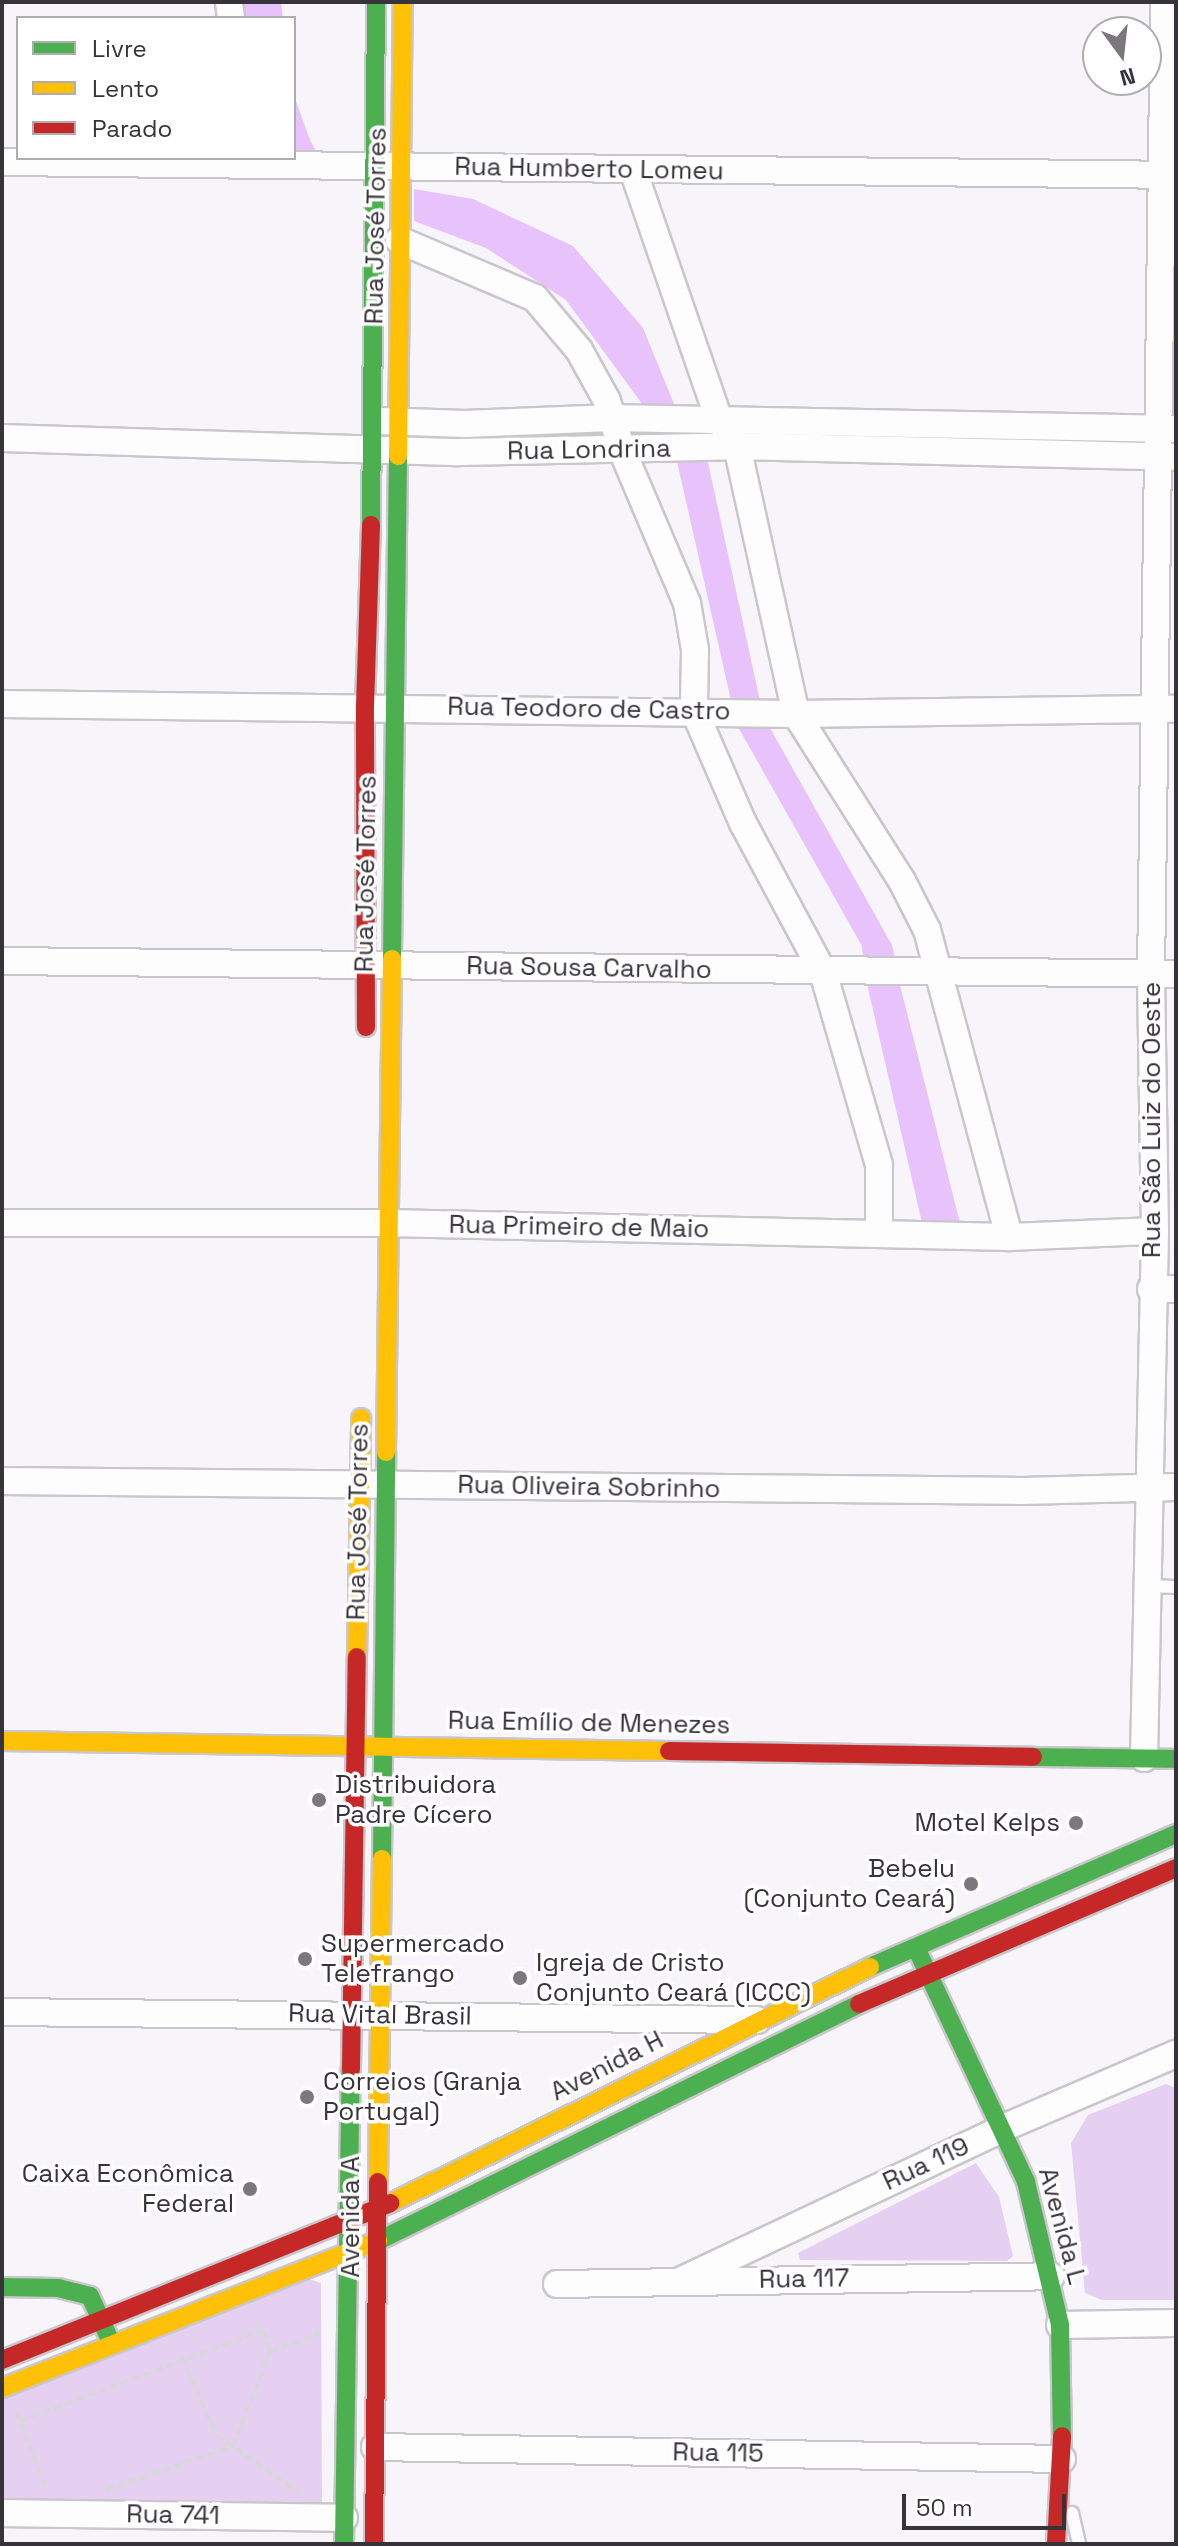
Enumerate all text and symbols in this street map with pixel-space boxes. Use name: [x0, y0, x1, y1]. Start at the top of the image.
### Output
legend: [16, 16, 296, 160]
north arrow: [1082, 16, 1162, 96]
text: Livre: [92, 33, 147, 64]
text: N: [1117, 62, 1138, 93]
text: Lento: [92, 73, 159, 104]
text: Parado: [92, 113, 172, 144]
street label: Rua José Torres: [359, 127, 393, 325]
street label: Rua Humberto Lomeu: [454, 151, 724, 187]
street label: Rua Londrina: [507, 433, 671, 467]
street label: Rua Teodoro de Castro: [447, 691, 731, 727]
street label: Rua José Torres: [349, 775, 383, 973]
street label: Rua Sousa Carvalho: [466, 950, 712, 986]
street label: Rua São Luiz do Oeste: [1136, 982, 1168, 1258]
street label: Rua Primeiro de Maio: [448, 1209, 710, 1245]
street label: Rua José Torres: [341, 1423, 375, 1621]
street label: Rua Oliveira Sobrinho: [457, 1469, 721, 1505]
street label: Rua Emílio de Menezes: [447, 1705, 731, 1741]
place label: Distribuidora Padre Cícero: [335, 1769, 496, 1830]
marker: Distribuidora Padre Cícero: [310, 1791, 328, 1809]
place label: Motel Kelps: [914, 1807, 1060, 1839]
marker: Motel Kelps: [1067, 1814, 1085, 1832]
place label: Bebelu (Conjunto Ceará): [744, 1853, 955, 1914]
marker: Bebelu (Conjunto Ceará): [962, 1875, 980, 1893]
place label: Supermercado Telefrango: [321, 1928, 505, 1990]
place label: Igreja de Cristo Conjunto Ceará (ICCC): [536, 1947, 811, 2008]
marker: Supermercado Telefrango: [296, 1950, 314, 1968]
marker: Igreja de Cristo Conjunto Ceará (ICCC): [511, 1969, 529, 1987]
street label: Rua Vital Brasil: [288, 1998, 472, 2032]
street label: Avenida H: [545, 2024, 669, 2108]
place label: Correios (Granja Portugal): [323, 2066, 521, 2128]
marker: Correios (Granja Portugal): [298, 2088, 316, 2106]
street label: Rua 119: [878, 2131, 974, 2197]
street label: Avenida A: [335, 2156, 367, 2278]
place label: Caixa Econômica Federal: [22, 2158, 234, 2220]
street label: Avenida L: [1031, 2164, 1093, 2288]
marker: Caixa Econômica Federal: [241, 2180, 259, 2198]
street label: Rua 117: [759, 2263, 849, 2295]
street label: Rua 115: [672, 2437, 764, 2469]
scale bar: [906, 2478, 1070, 2528]
text: 50 m: [916, 2492, 973, 2523]
street label: Rua 741: [126, 2499, 220, 2531]

